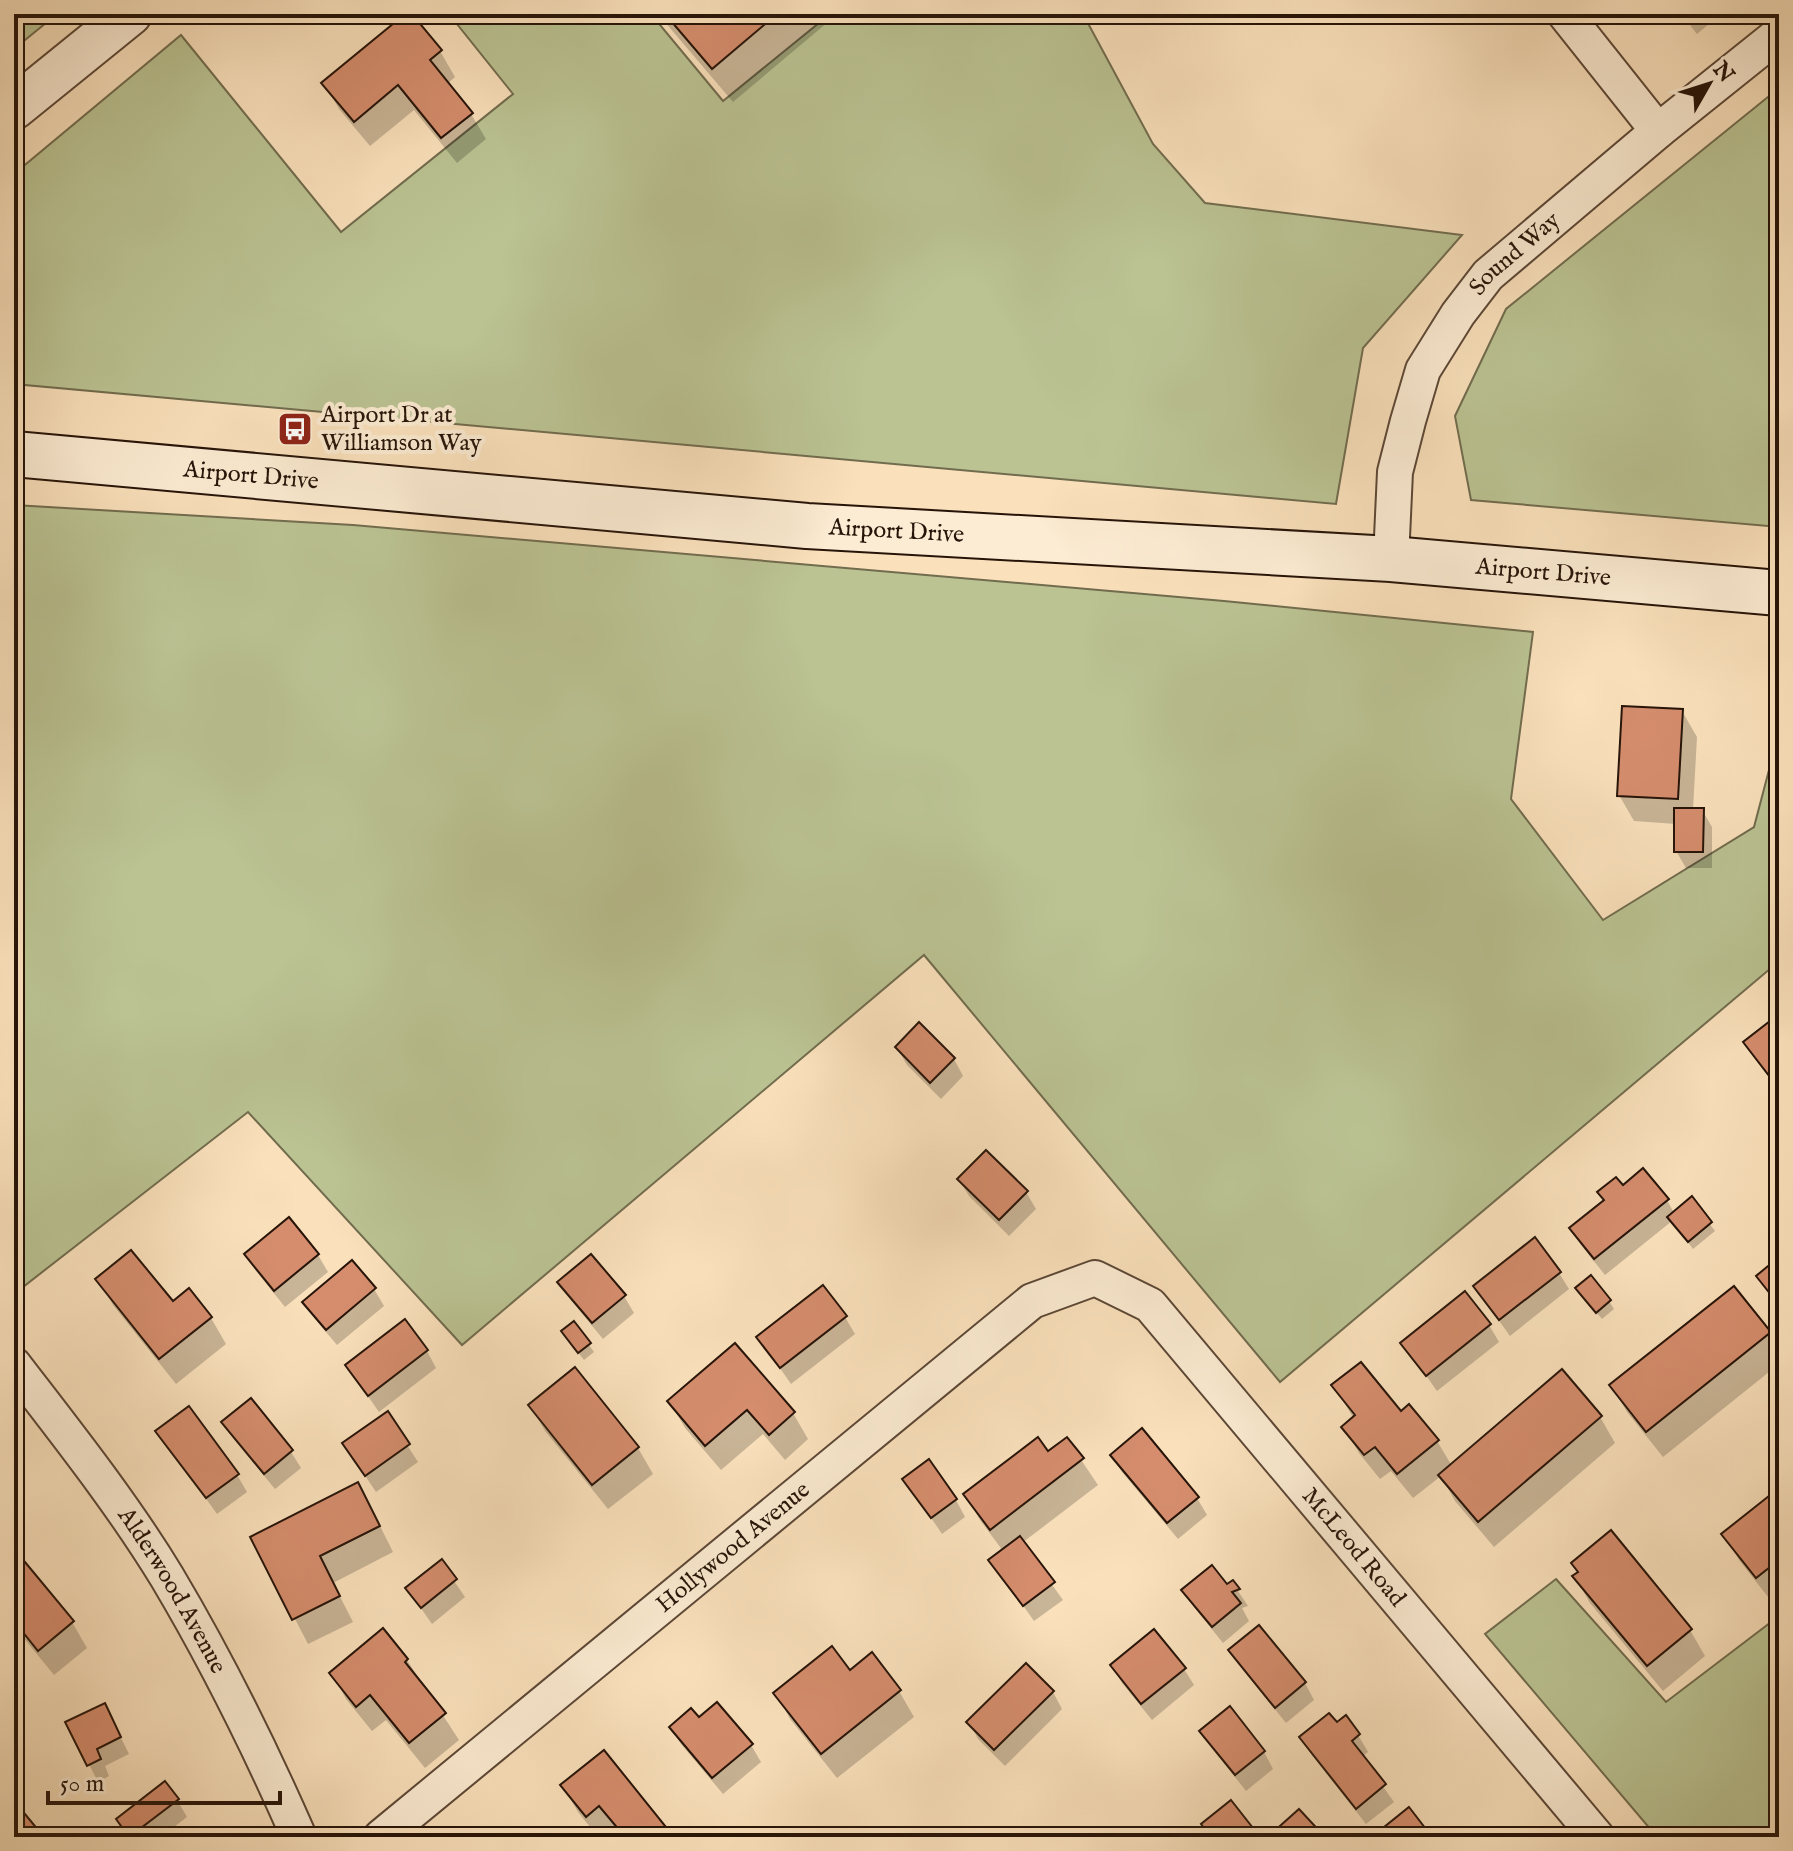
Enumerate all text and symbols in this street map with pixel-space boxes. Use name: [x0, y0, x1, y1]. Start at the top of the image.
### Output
north arrow: [1669, 44, 1749, 124]
text: N: [1705, 56, 1740, 89]
street label: Sound Way: [1462, 205, 1567, 302]
place label: Airport Dr at Williamson Way: [320, 400, 482, 459]
bus stop icon: Airport Dr at Williamson Way: [276, 410, 314, 448]
street label: Airport Drive: [181, 454, 320, 497]
street label: Airport Drive: [827, 512, 965, 550]
street label: Airport Drive: [1473, 551, 1612, 594]
street label: Hollywood Avenue: [650, 1475, 816, 1620]
street label: McLeod Road: [1295, 1481, 1413, 1613]
street label: Alderwood Avenue: [110, 1501, 234, 1679]
scale bar: [48, 1755, 280, 1805]
text: 50 m: [60, 1769, 104, 1800]

